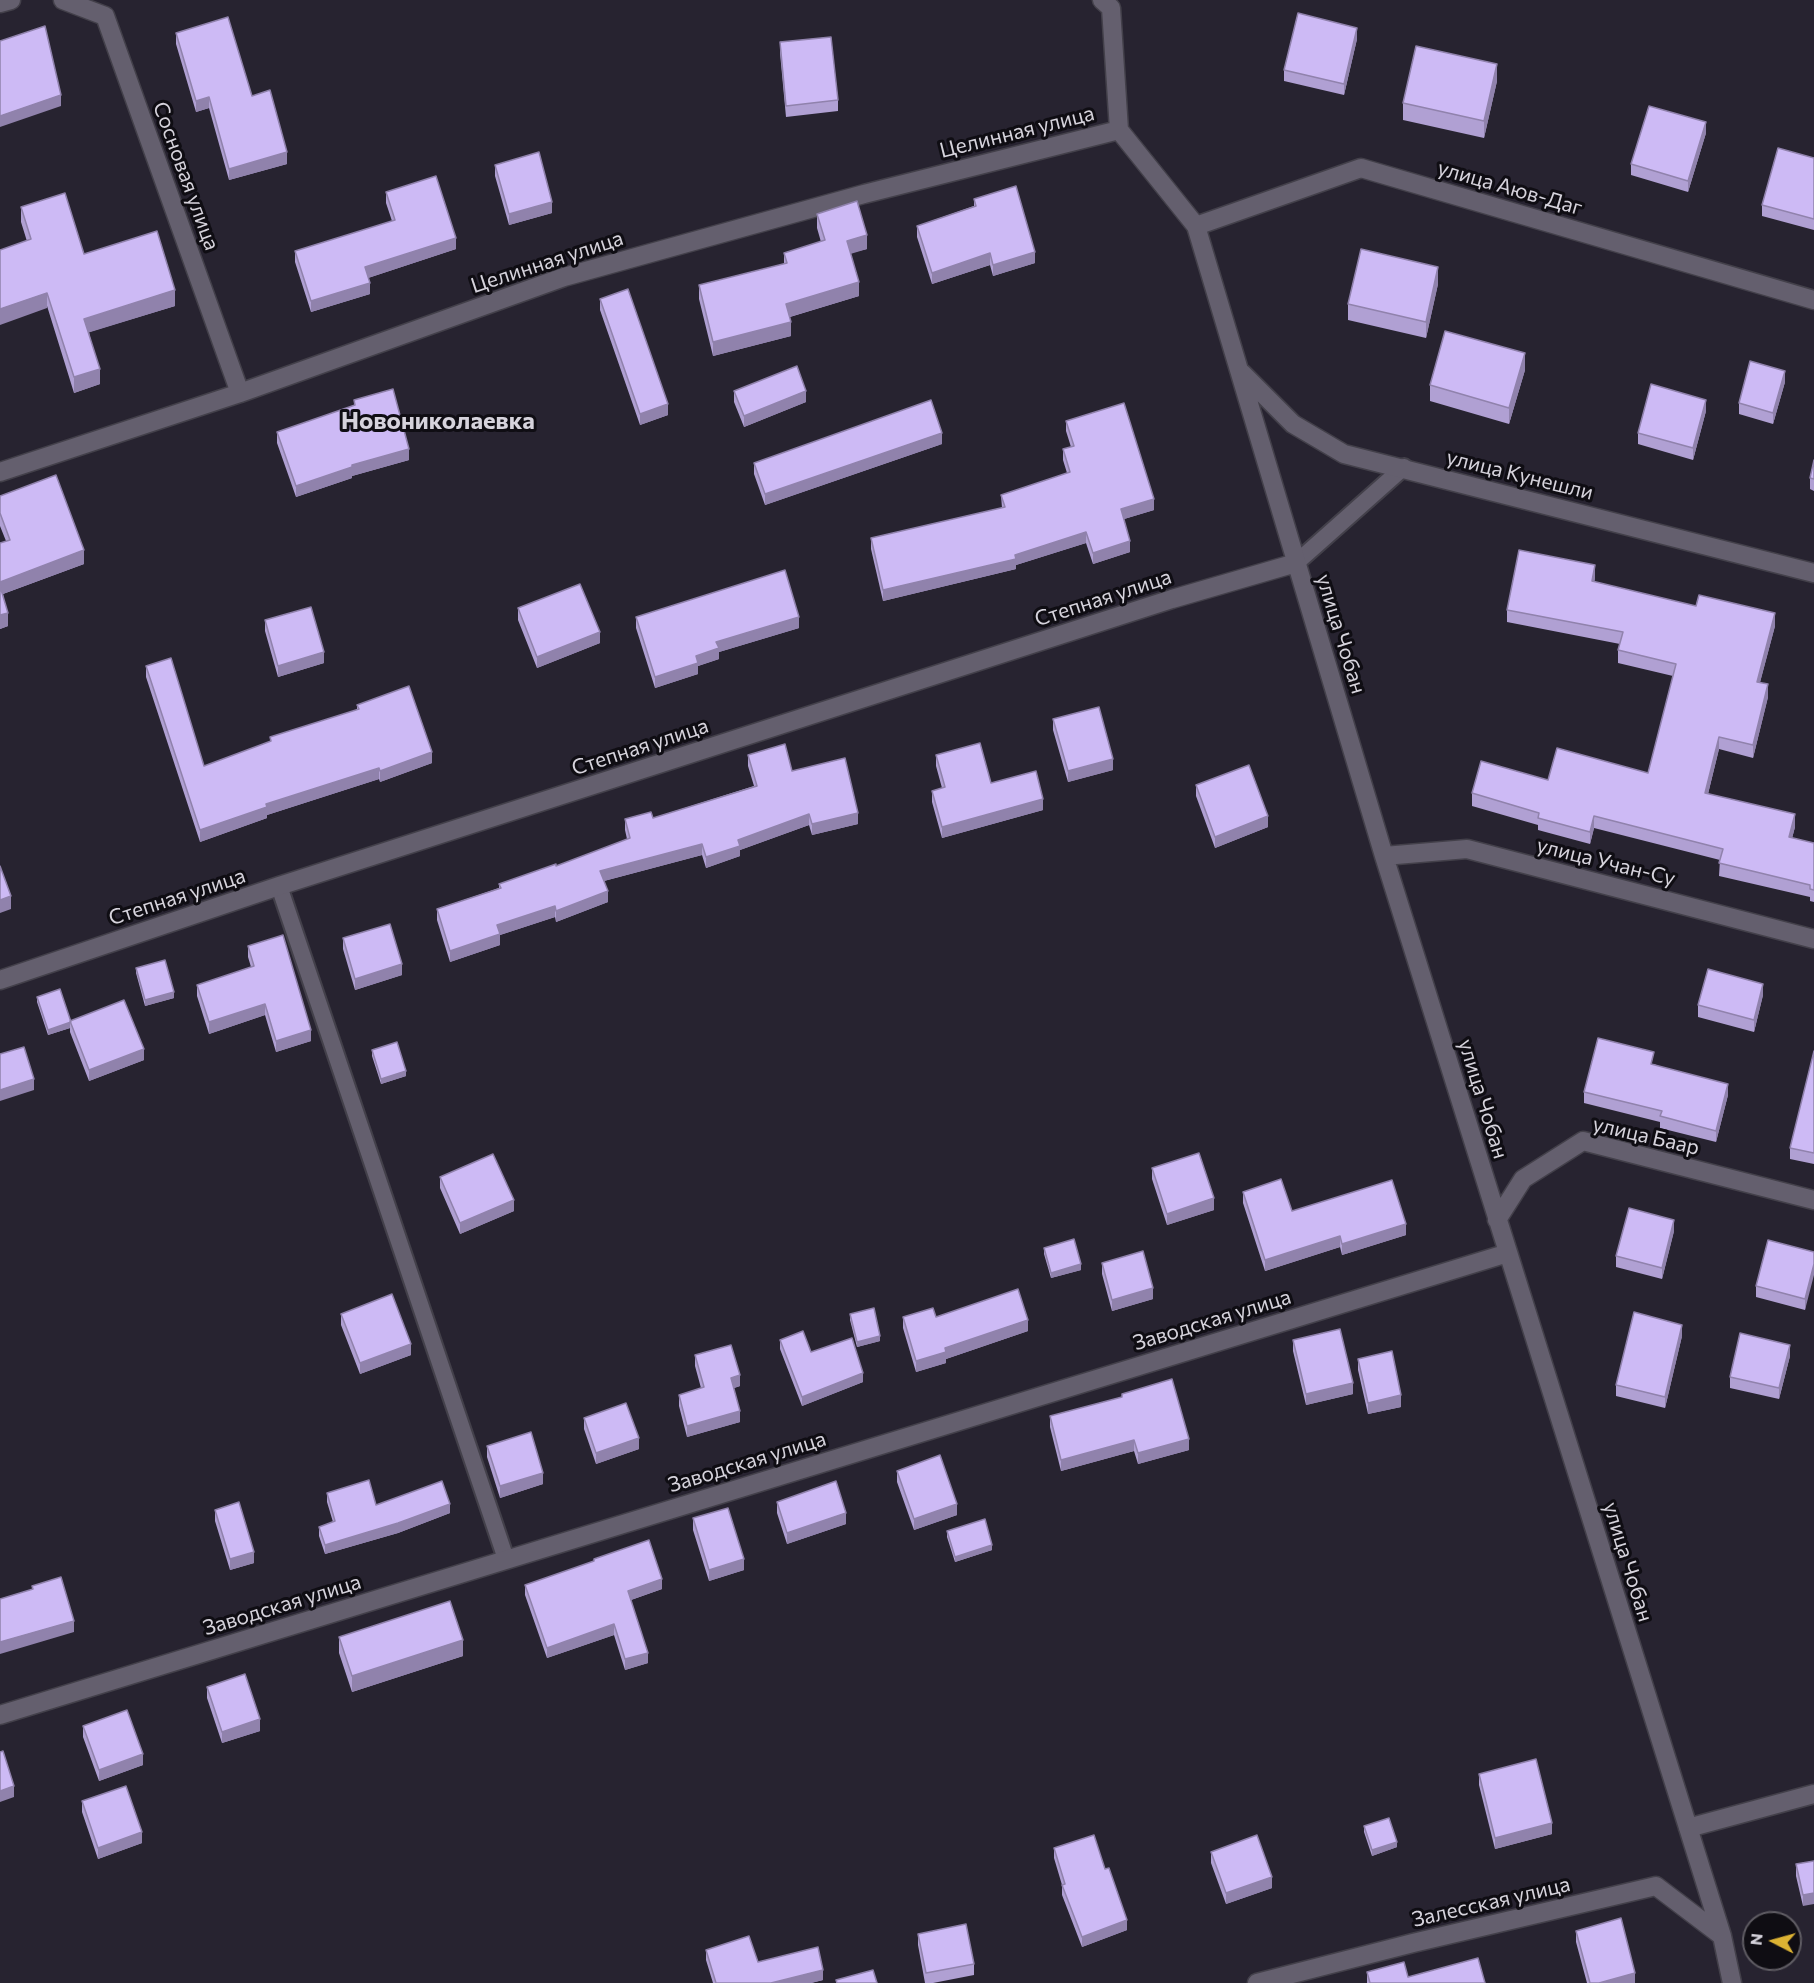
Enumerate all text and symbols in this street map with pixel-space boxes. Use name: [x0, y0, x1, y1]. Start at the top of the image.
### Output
street label: Сосновая улица: [147, 98, 225, 254]
street label: Целинная улица: [937, 101, 1097, 163]
street label: улица Аюв-Даг: [1435, 155, 1585, 221]
street label: Целинная улица: [468, 226, 626, 298]
district label: Новониколаевка: [341, 407, 535, 435]
street label: улица Кунешли: [1444, 445, 1596, 505]
street label: Степная улица: [1031, 564, 1175, 632]
street label: улица Чобан: [1311, 571, 1371, 697]
street label: Степная улица: [568, 713, 712, 781]
street label: улица Учан-Су: [1534, 833, 1678, 891]
street label: Степная улица: [105, 863, 249, 931]
street label: улица Чобан: [1453, 1036, 1513, 1162]
street label: улица Баар: [1590, 1111, 1702, 1161]
street label: Заводская улица: [1130, 1284, 1294, 1356]
street label: Заводская улица: [665, 1426, 829, 1498]
street label: улица Чобан: [1598, 1499, 1658, 1625]
street label: Заводская улица: [200, 1569, 364, 1641]
street label: Залесская улица: [1409, 1872, 1573, 1932]
north arrow: [1742, 1911, 1802, 1971]
text: N: [1746, 1932, 1766, 1946]

